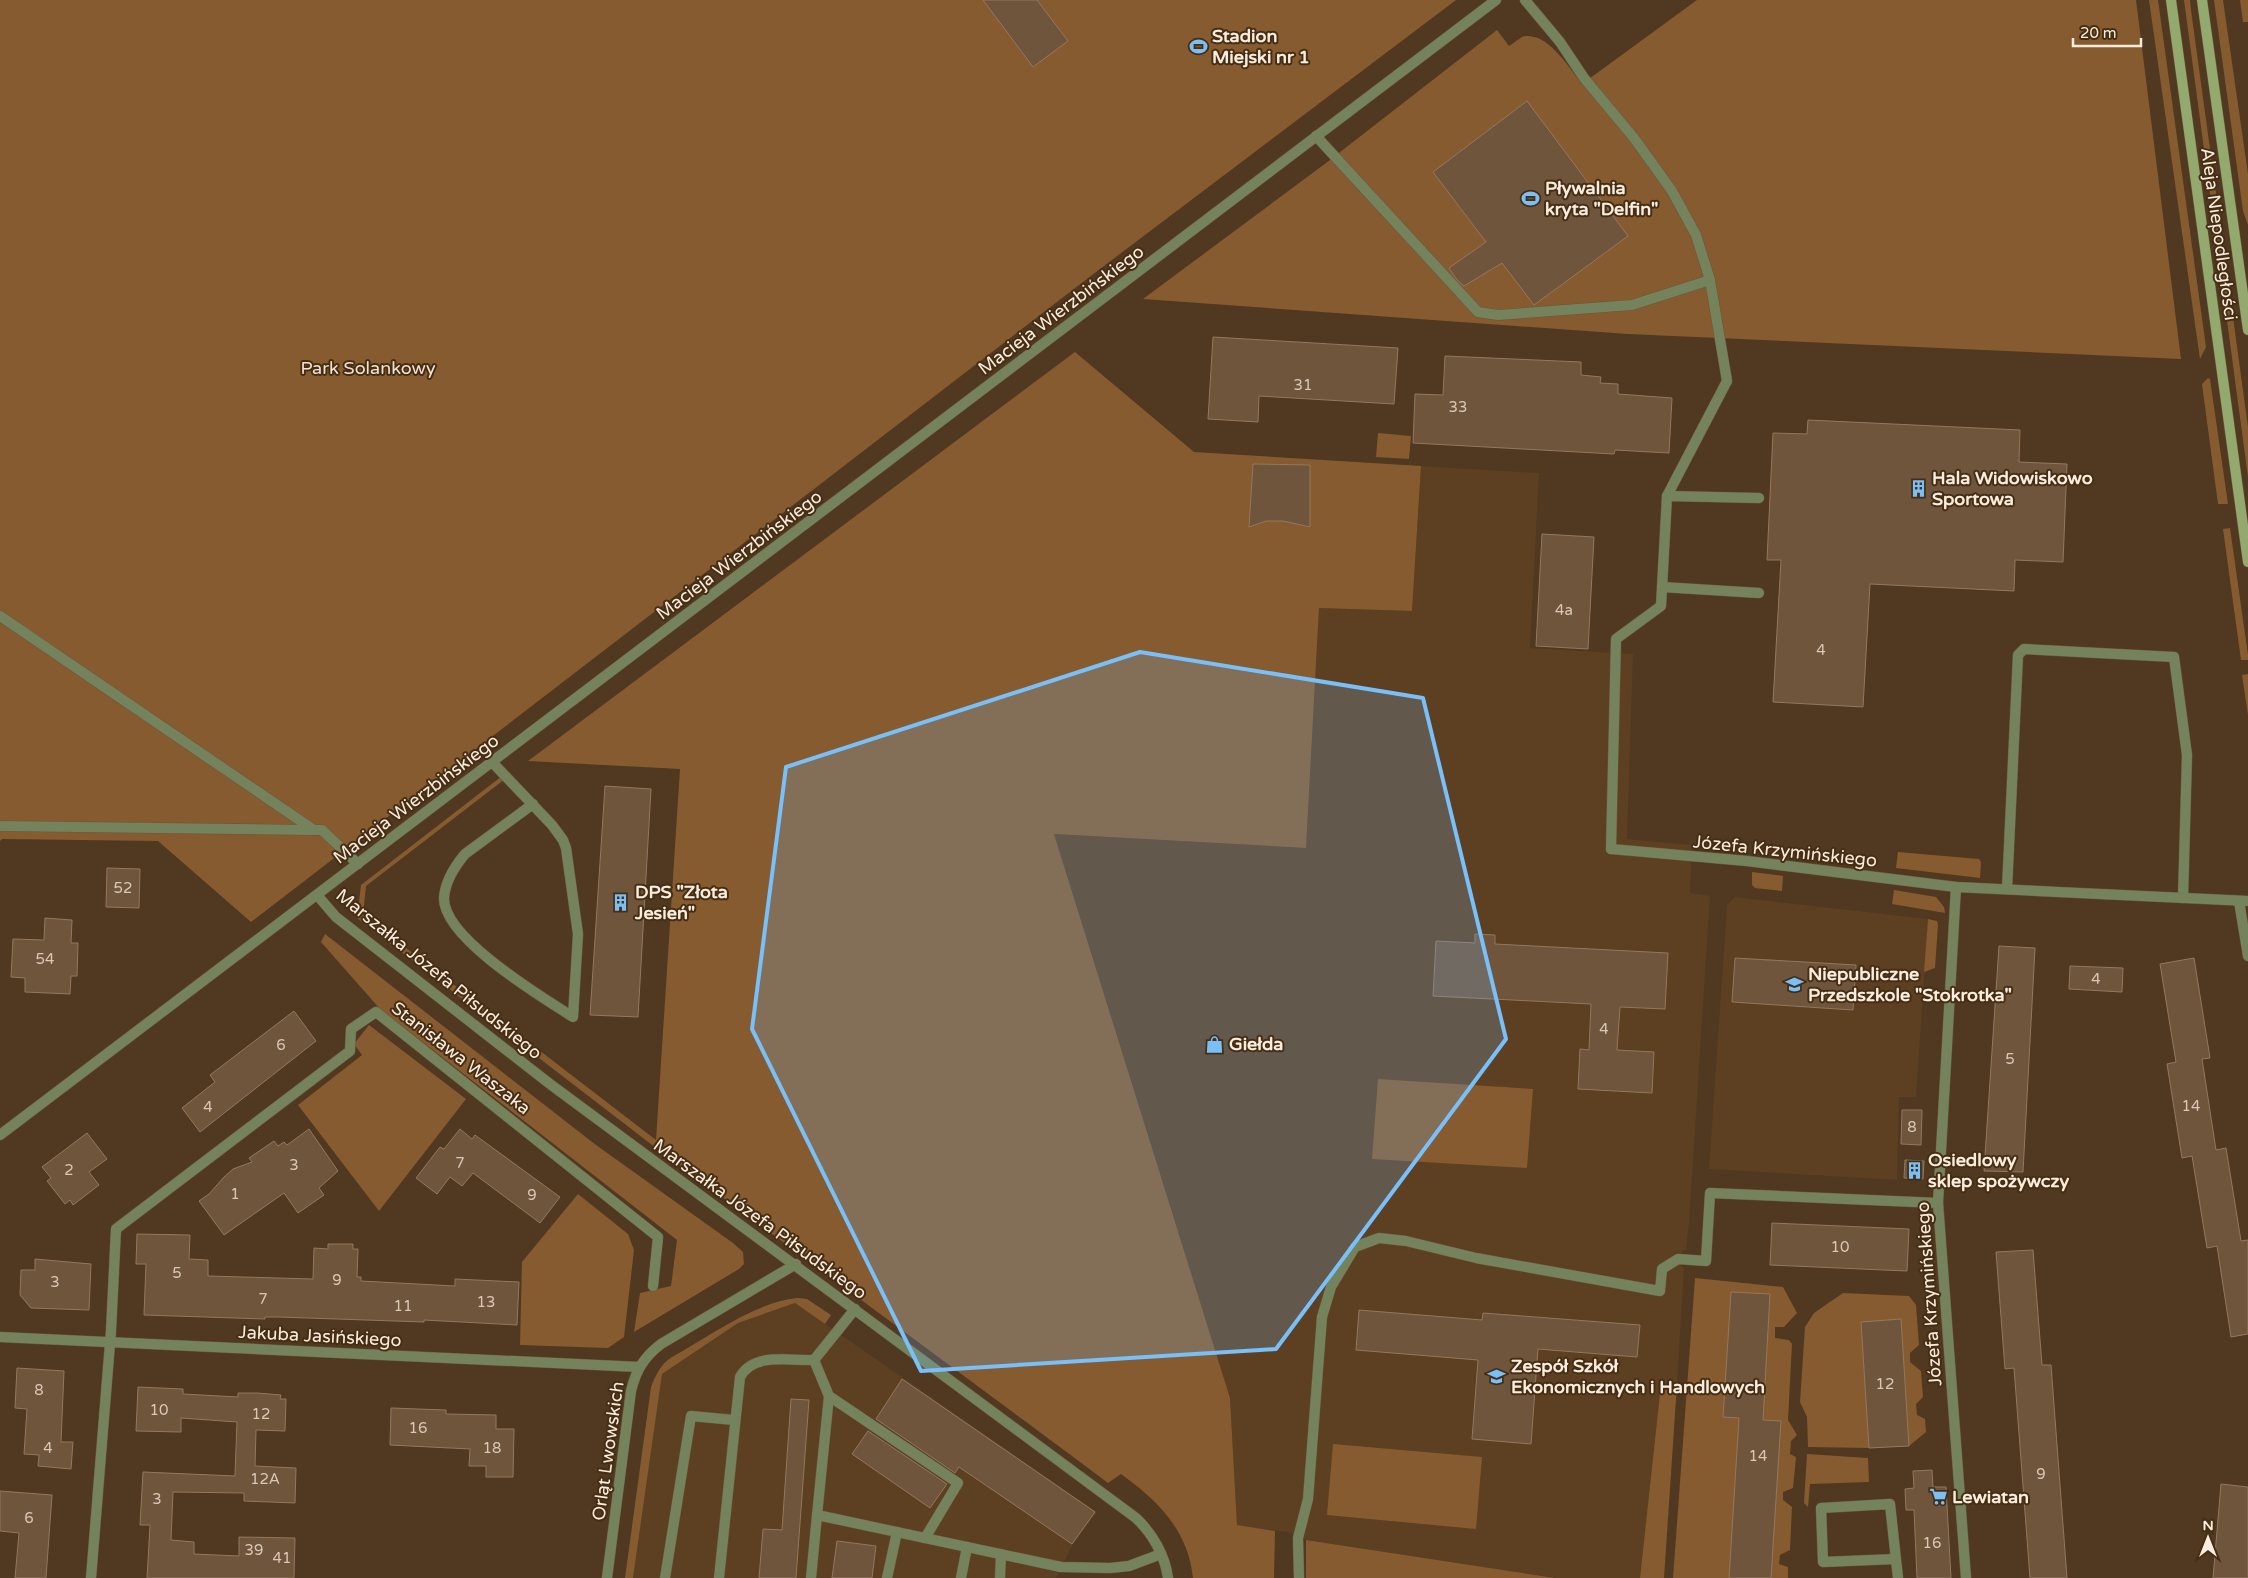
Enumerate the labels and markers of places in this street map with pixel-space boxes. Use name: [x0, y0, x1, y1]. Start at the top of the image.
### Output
place label: Stadion Miejski nr 1: [1212, 25, 1310, 68]
sports icon: Stadion Miejski nr 1: [1188, 36, 1208, 56]
place label: Pływalnia kryta "Delfin": [1545, 177, 1659, 220]
sports icon: Pływalnia kryta "Delfin": [1521, 188, 1541, 208]
place label: Hala Widowiskowo Sportowa: [1932, 467, 2093, 510]
building icon: Hala Widowiskowo Sportowa: [1908, 478, 1928, 498]
place label: DPS "Złota Jesień": [634, 881, 728, 924]
building icon: DPS "Złota Jesień": [611, 892, 631, 912]
place label: Niepubliczne Przedszkole "Stokrotka": [1808, 963, 2012, 1006]
school or university icon: Niepubliczne Przedszkole "Stokrotka": [1784, 974, 1804, 994]
place label: Giełda: [1229, 1033, 1283, 1055]
shop icon: Giełda: [1205, 1034, 1225, 1054]
place label: Osiedlowy sklep spożywczy: [1928, 1149, 2069, 1192]
building icon: Osiedlowy sklep spożywczy: [1904, 1160, 1924, 1180]
place label: Zespół Szkół Ekonomicznych i Handlowych: [1511, 1355, 1765, 1398]
school or university icon: Zespół Szkół Ekonomicznych i Handlowych: [1487, 1366, 1507, 1386]
place label: Lewiatan: [1952, 1486, 2029, 1508]
supermarket icon: Lewiatan: [1928, 1487, 1948, 1507]

